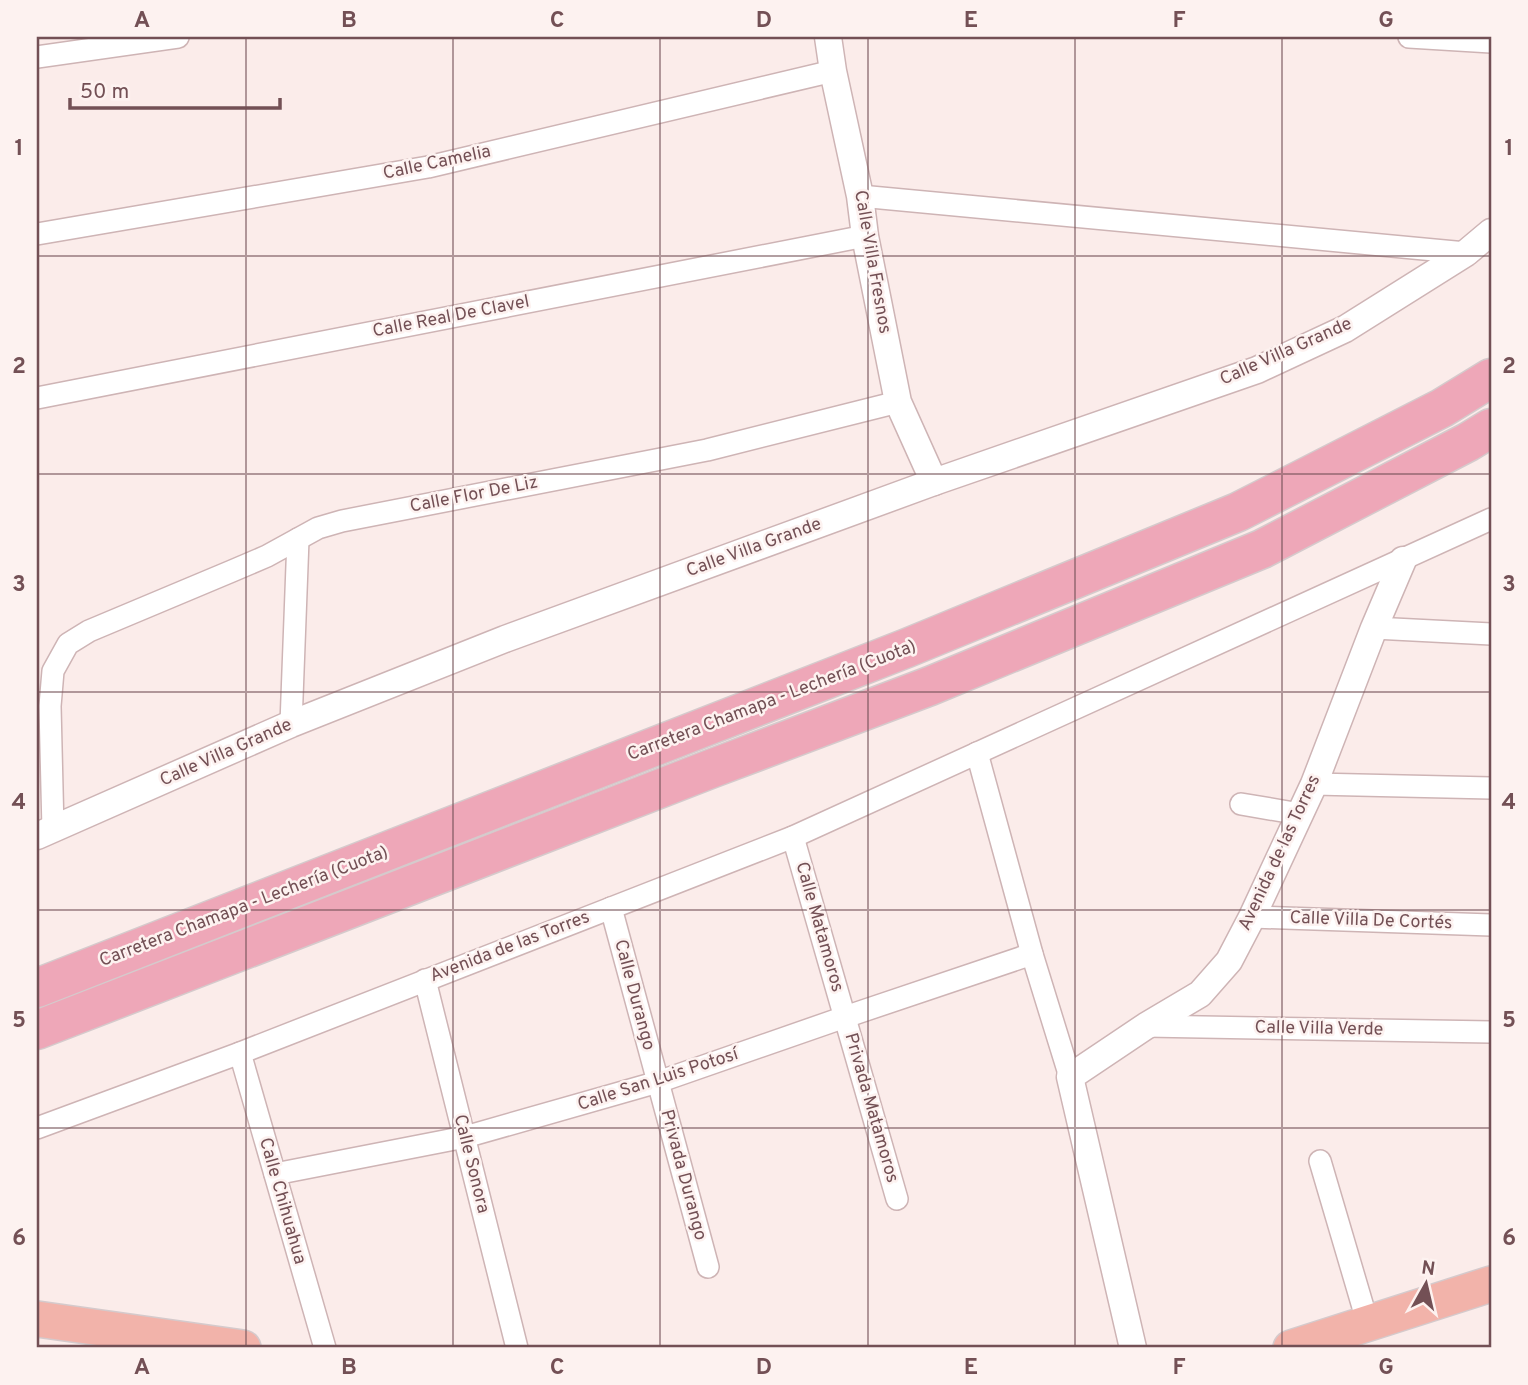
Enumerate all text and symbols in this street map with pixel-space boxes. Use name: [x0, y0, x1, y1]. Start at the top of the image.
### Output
text: A: [134, 7, 150, 36]
text: B: [341, 7, 357, 36]
text: C: [550, 7, 564, 36]
text: D: [756, 7, 772, 36]
text: E: [964, 7, 978, 36]
text: F: [1172, 7, 1186, 36]
text: G: [1378, 7, 1394, 36]
scale bar: [70, 66, 280, 110]
text: 50 m: [80, 79, 129, 106]
text: 1: [14, 135, 24, 164]
text: 1: [1504, 135, 1514, 164]
street label: Calle Camelia: [381, 140, 493, 186]
street label: Calle Villa Fresnos: [848, 189, 896, 335]
street label: Calle Real De Clavel: [371, 291, 531, 343]
street label: Calle Villa Grande: [1216, 313, 1356, 391]
text: 2: [12, 353, 26, 382]
text: 2: [1502, 353, 1516, 382]
street label: Calle Flor De Liz: [408, 471, 540, 519]
street label: Calle Villa Grande: [683, 513, 825, 583]
text: 3: [12, 571, 26, 600]
text: 3: [1502, 571, 1516, 600]
street label: Carretera Chamapa - Lechería (Cuota): [624, 635, 920, 767]
street label: Calle Villa Grande: [156, 714, 296, 792]
street label: Avenida de las Torres: [1234, 771, 1326, 935]
text: 4: [12, 789, 26, 818]
text: 4: [1502, 789, 1516, 818]
street label: Carretera Chamapa - Lechería (Cuota): [96, 841, 392, 973]
street label: Calle Matamoros: [789, 859, 849, 995]
street label: Avenida de las Torres: [427, 906, 593, 988]
street label: Calle Villa De Cortés: [1289, 907, 1453, 935]
street label: Calle Durango: [608, 937, 660, 1053]
text: 5: [12, 1007, 26, 1036]
text: 5: [1502, 1007, 1516, 1036]
street label: Calle Villa Verde: [1254, 1016, 1384, 1042]
street label: Privada Matamoros: [839, 1030, 903, 1186]
street label: Calle San Luis Potosí: [575, 1043, 743, 1117]
street label: Privada Durango: [654, 1107, 712, 1243]
street label: Calle Sonora: [448, 1112, 494, 1216]
street label: Calle Chihuahua: [253, 1135, 311, 1267]
text: 6: [12, 1225, 26, 1254]
text: 6: [1502, 1225, 1516, 1254]
north arrow: [1392, 1248, 1462, 1318]
text: N: [1420, 1256, 1437, 1282]
text: A: [134, 1354, 150, 1383]
text: B: [341, 1354, 357, 1383]
text: C: [550, 1354, 564, 1383]
text: D: [756, 1354, 772, 1383]
text: E: [964, 1354, 978, 1383]
text: F: [1172, 1354, 1186, 1383]
text: G: [1378, 1354, 1394, 1383]

